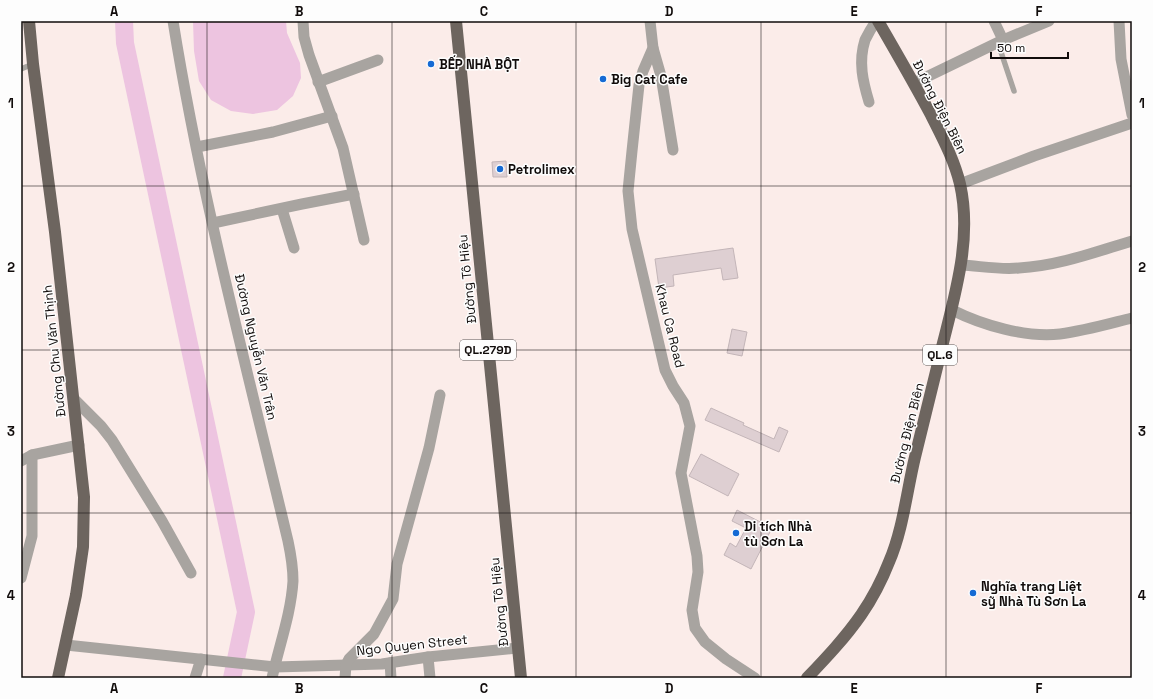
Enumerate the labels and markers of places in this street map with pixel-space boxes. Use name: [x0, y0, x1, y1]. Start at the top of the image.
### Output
place label: BẾP NHÀ BỘT: [439, 55, 520, 73]
marker: BẾP NHÀ BỘT: [426, 59, 436, 69]
place label: Big Cat Cafe: [611, 71, 688, 88]
marker: Big Cat Cafe: [598, 74, 608, 84]
place label: Petrolimex: [508, 161, 575, 178]
marker: Petrolimex: [495, 164, 505, 174]
place label: Di tích Nhà tù Sơn La: [744, 518, 812, 550]
marker: Di tích Nhà tù Sơn La: [731, 528, 741, 538]
place label: Nghĩa trang Liệt sỹ Nhà Tù Sơn La: [981, 578, 1087, 610]
marker: Nghĩa trang Liệt sỹ Nhà Tù Sơn La: [968, 588, 978, 598]

